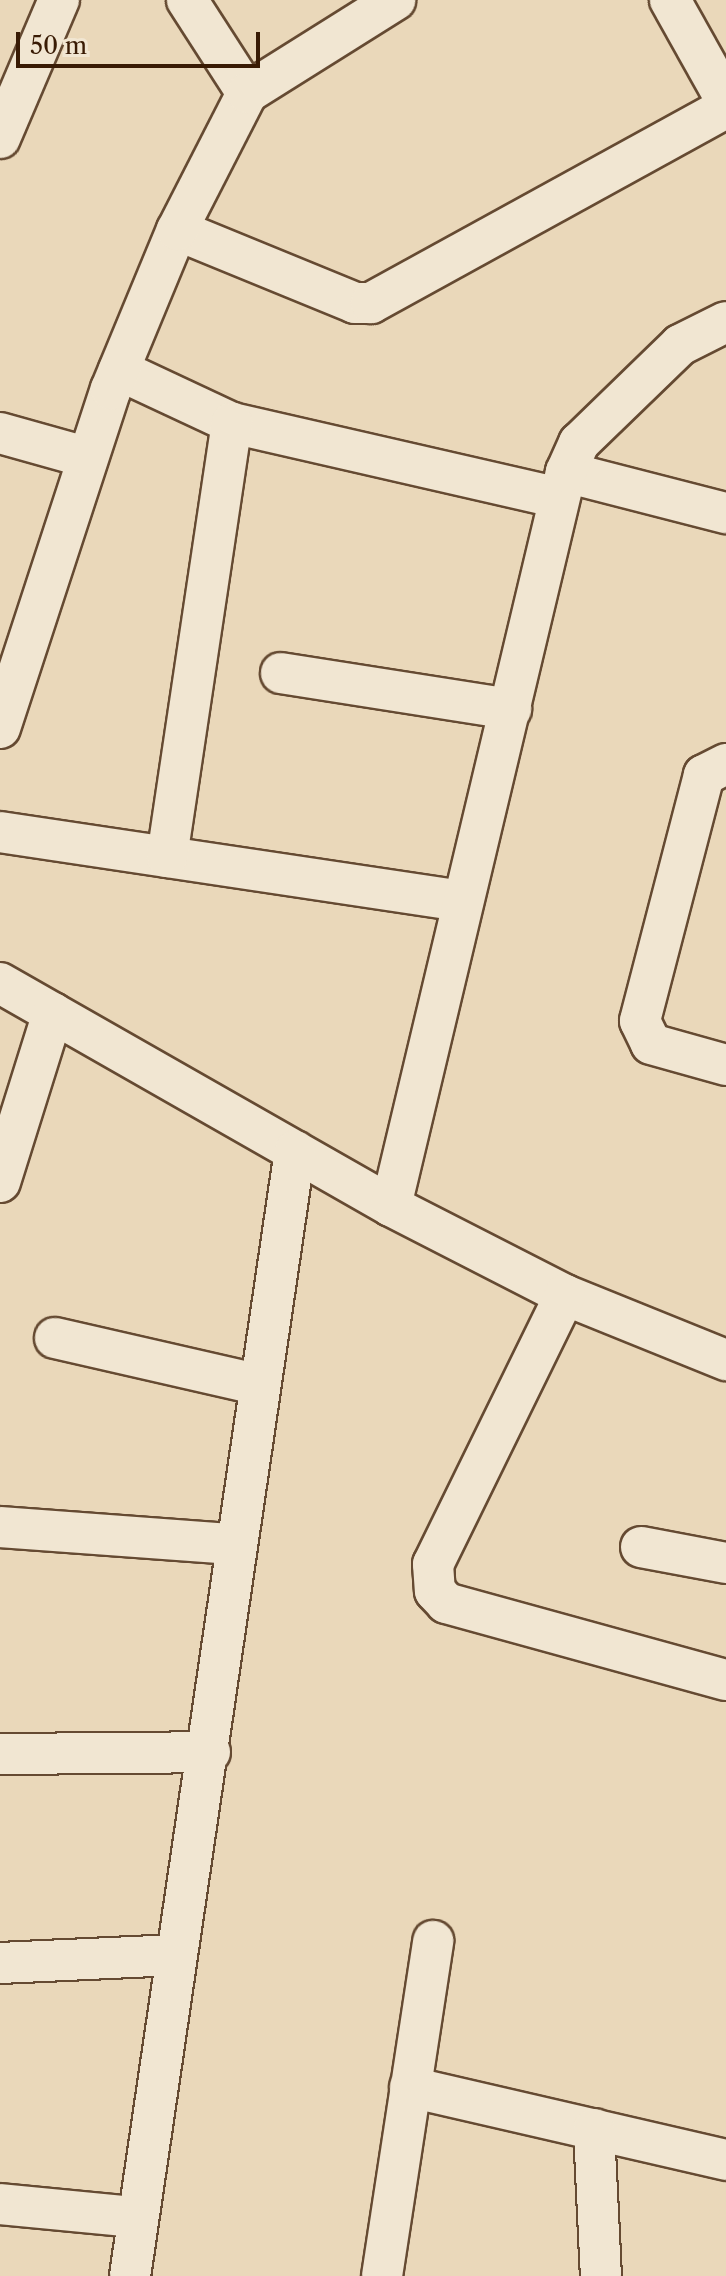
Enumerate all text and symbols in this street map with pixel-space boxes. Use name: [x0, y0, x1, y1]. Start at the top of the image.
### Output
scale bar: [20, 16, 264, 66]
text: 50 m: [30, 31, 87, 60]

